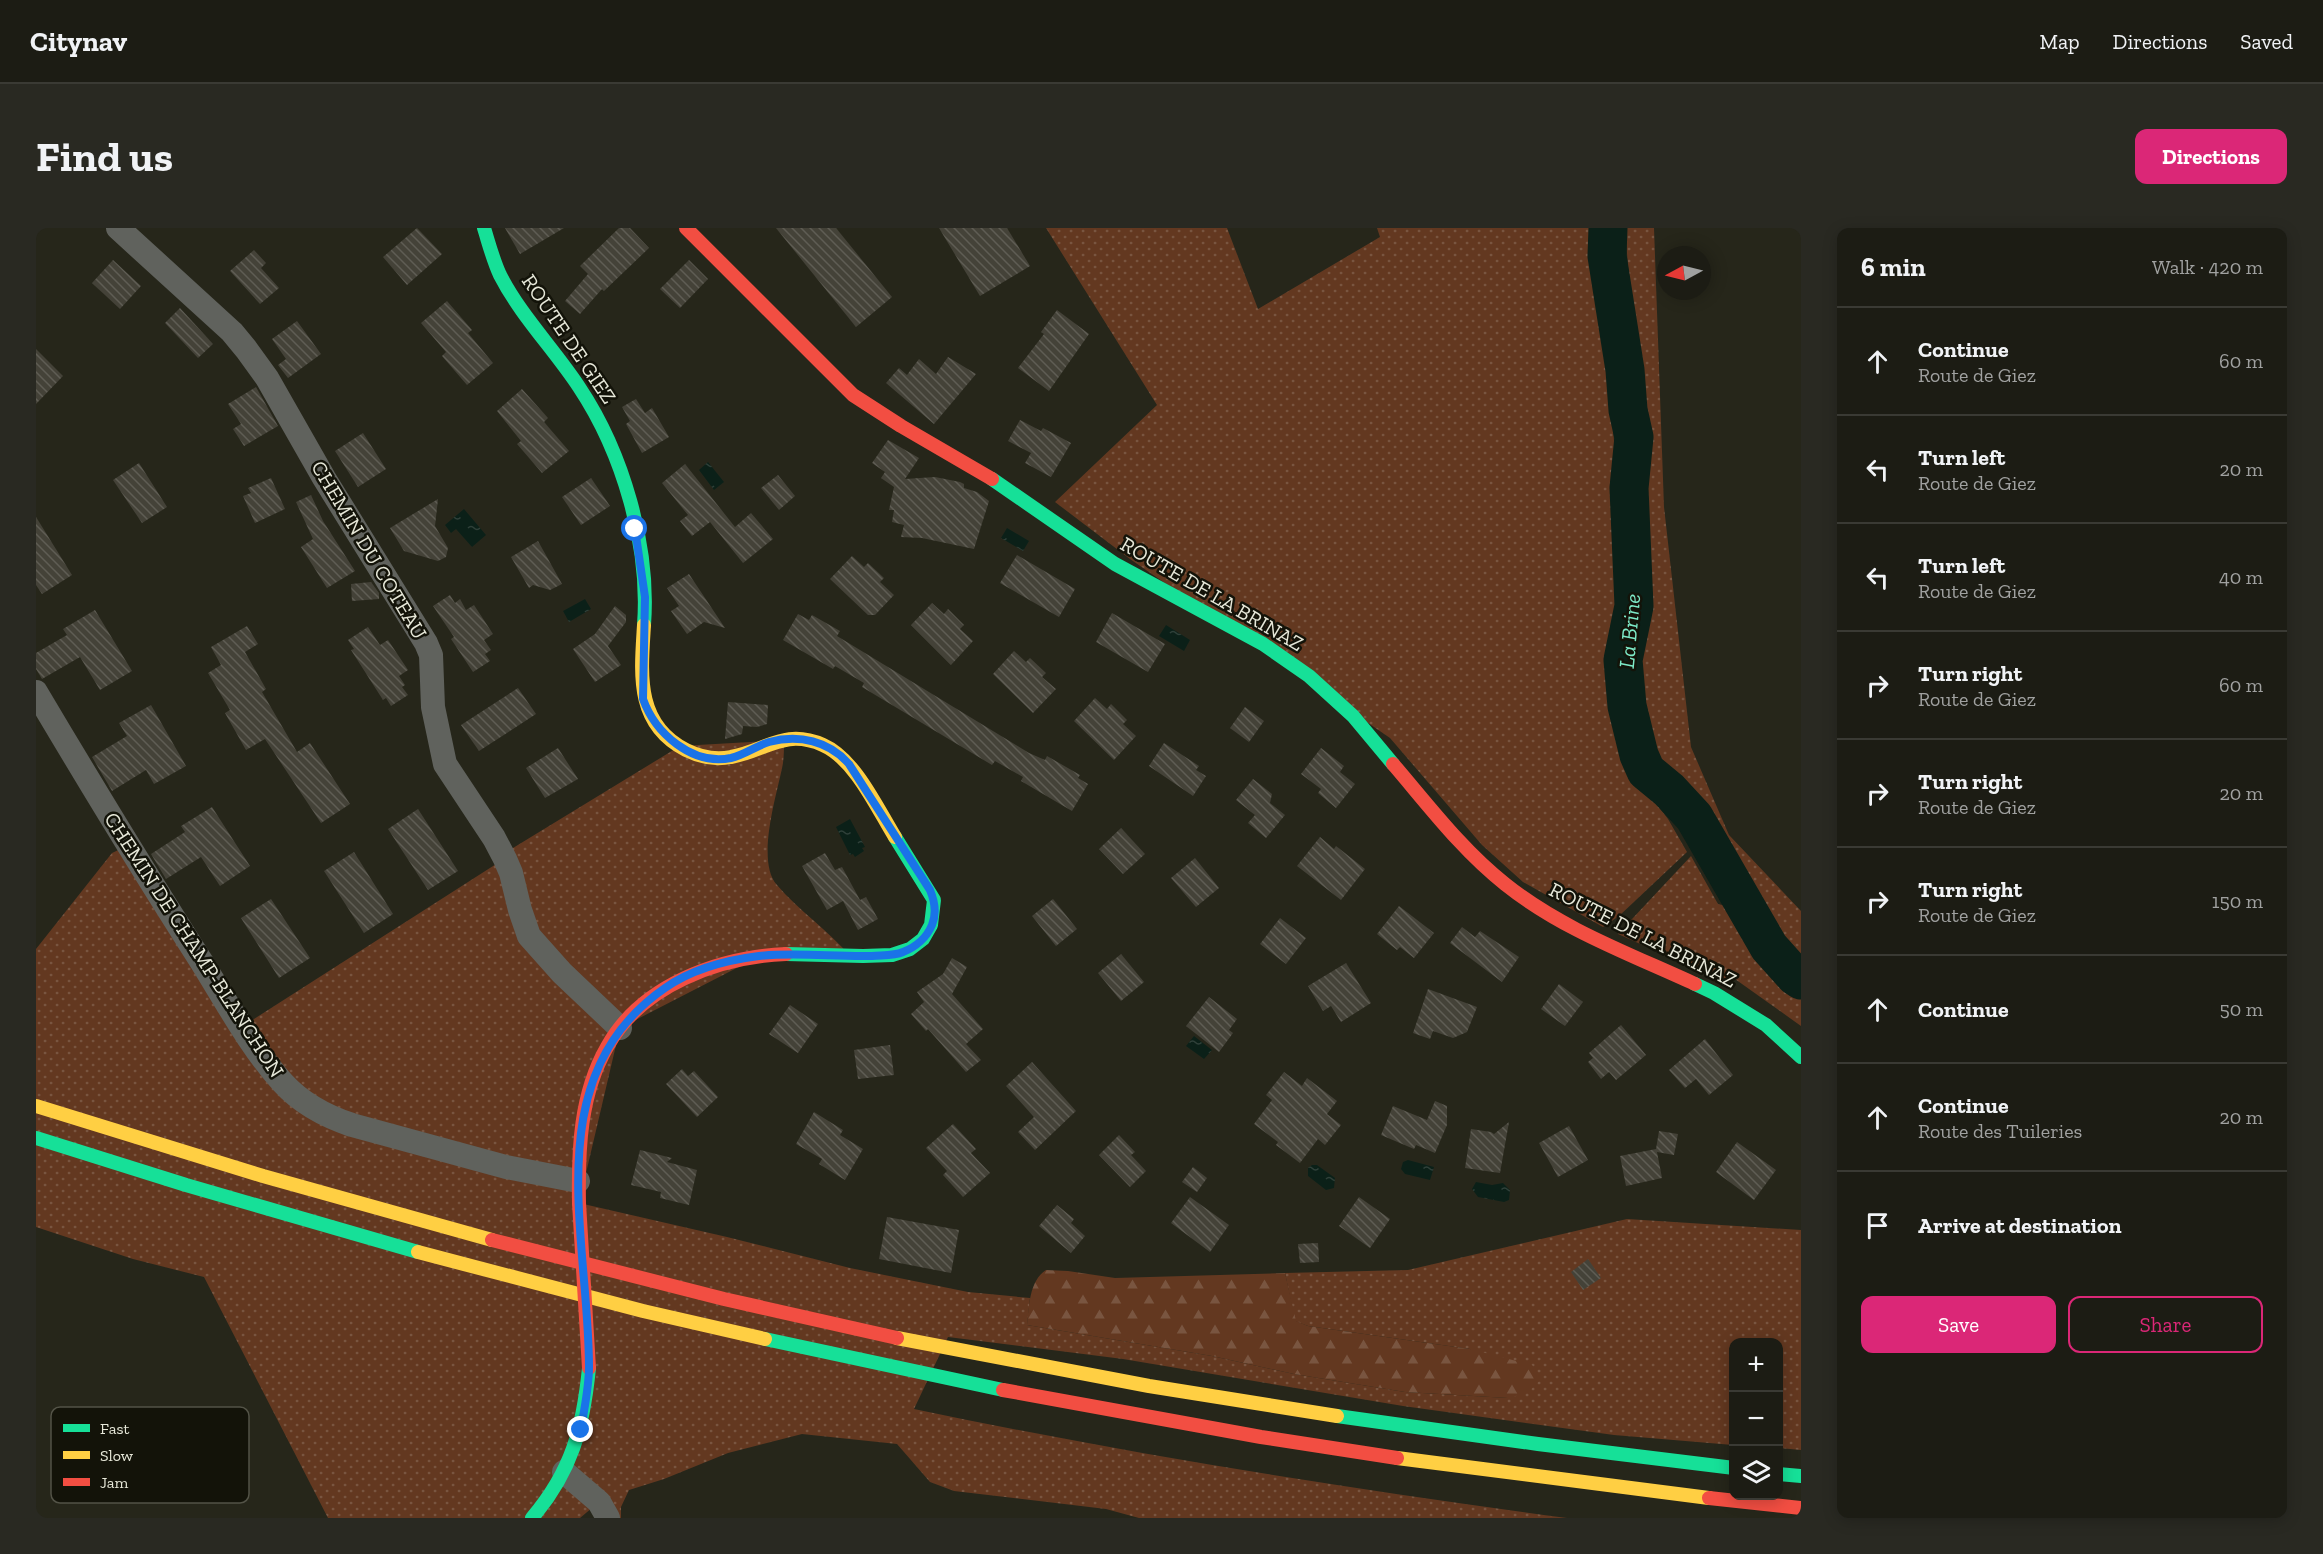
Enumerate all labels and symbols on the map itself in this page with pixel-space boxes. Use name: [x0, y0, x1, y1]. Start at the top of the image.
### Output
north arrow: [1657, 246, 1711, 300]
street label: ROUTE DE GIEZ: [517, 269, 622, 408]
street label: CHEMIN DU COTEAU: [306, 456, 433, 643]
route start: [621, 515, 647, 541]
street label: ROUTE DE LA BRINAZ: [1116, 531, 1308, 656]
water label: La Brine: [1613, 593, 1646, 669]
street label: CHEMIN DE CHAMP-BLANCHON: [99, 807, 290, 1082]
street label: ROUTE DE LA BRINAZ: [1545, 876, 1741, 993]
legend: [51, 1407, 249, 1503]
route end: [567, 1416, 593, 1442]
text: Fast: [100, 1419, 129, 1438]
text: Slow: [100, 1446, 134, 1465]
text: Jam: [100, 1473, 129, 1492]

